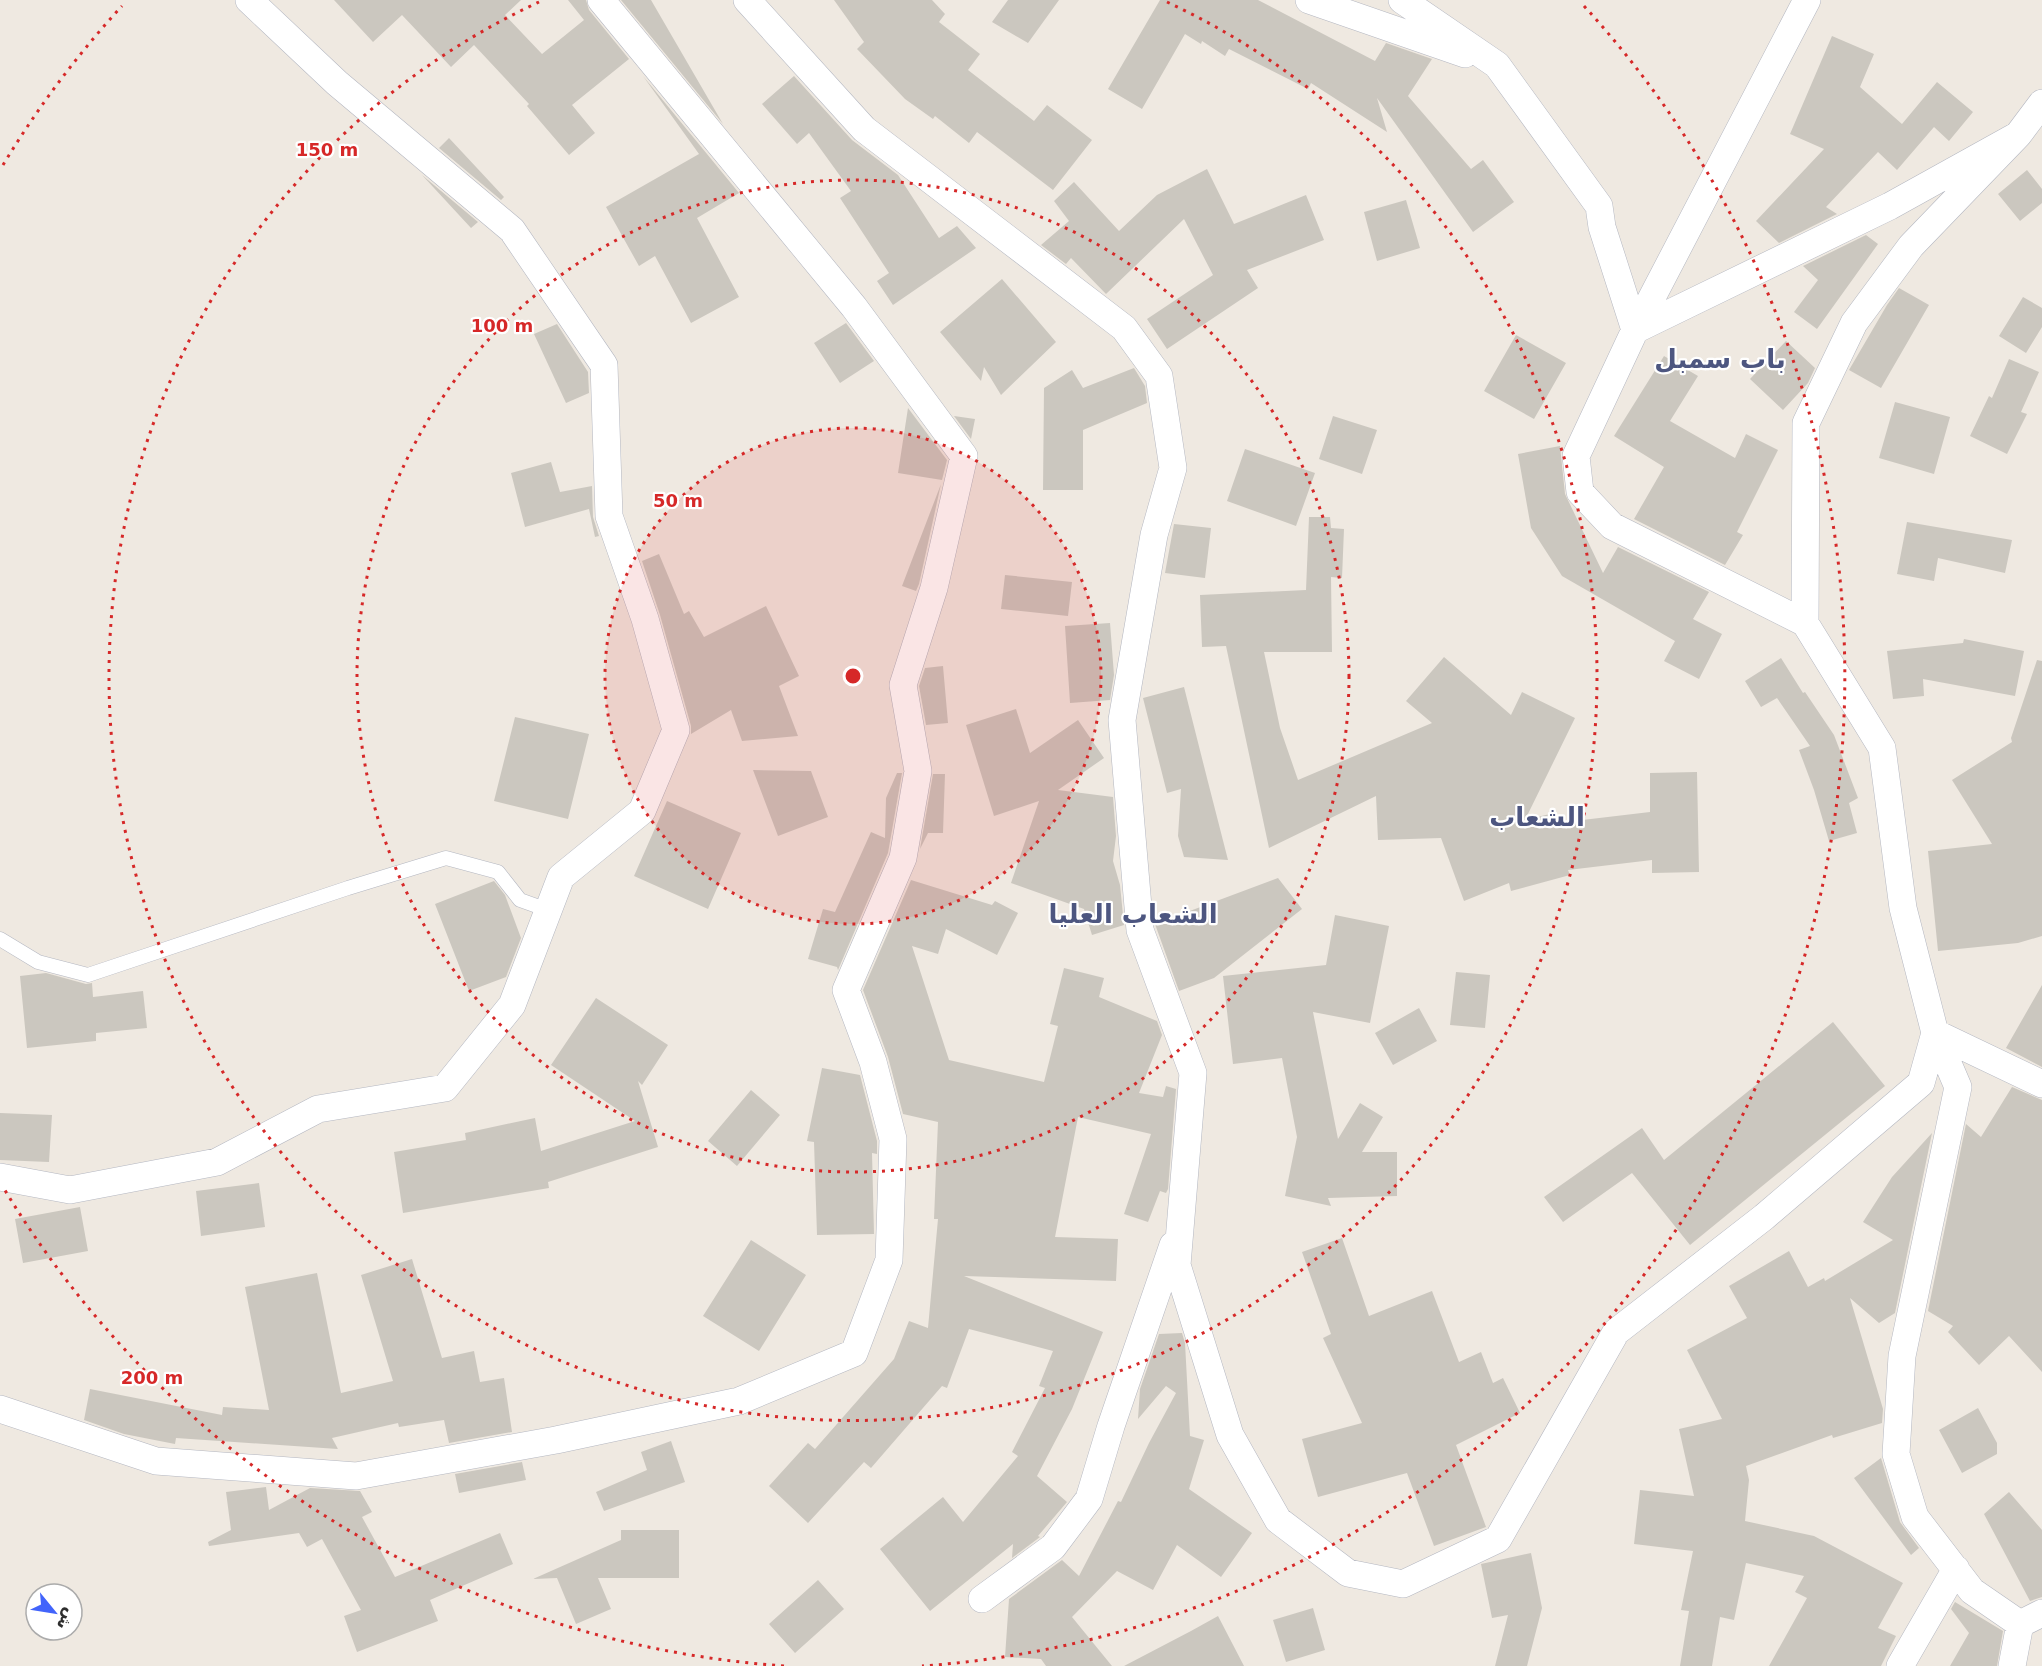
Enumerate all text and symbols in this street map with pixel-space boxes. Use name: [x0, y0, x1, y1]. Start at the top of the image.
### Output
text: 150 m: [296, 139, 358, 160]
text: 100 m: [471, 315, 533, 336]
district label: باب سمبل: [1654, 344, 1786, 374]
text: 50 m: [653, 490, 703, 511]
centre of rings: [843, 666, 863, 686]
district label: الشعاب: [1489, 802, 1585, 832]
district label: الشعاب العليا: [1048, 899, 1218, 929]
text: 200 m: [121, 1367, 183, 1388]
north arrow: [24, 1582, 84, 1642]
text: ش: [53, 1605, 80, 1634]

